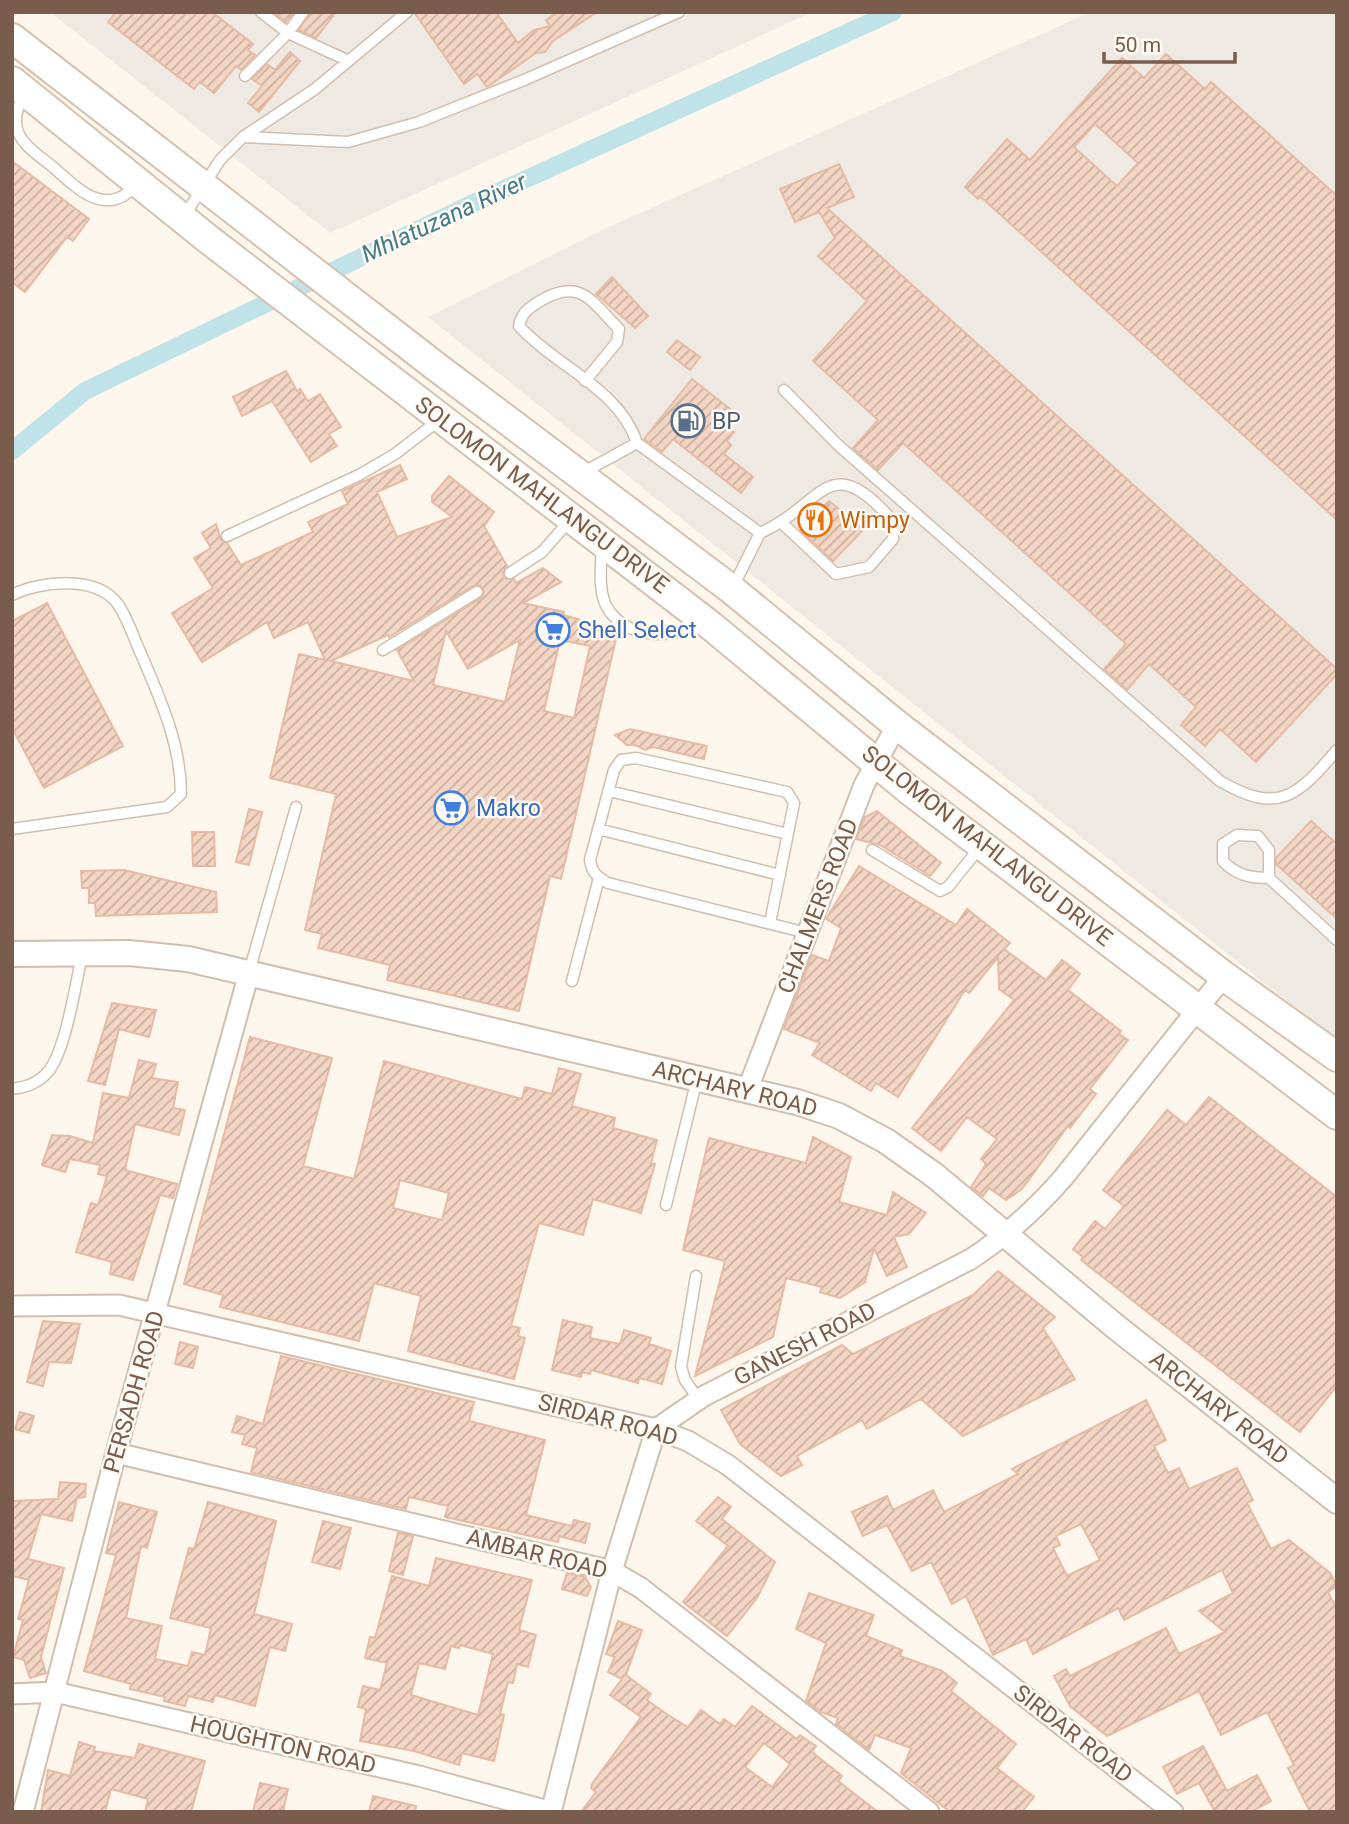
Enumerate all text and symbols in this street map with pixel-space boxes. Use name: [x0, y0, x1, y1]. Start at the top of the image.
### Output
scale bar: [1104, 21, 1235, 65]
text: 50 m: [1114, 33, 1161, 57]
water label: Mhlatuzana River: [357, 167, 532, 268]
street label: SOLOMON MAHLANGU DRIVE: [410, 391, 674, 599]
fuel station icon: BP: [669, 402, 707, 440]
place label: BP: [712, 408, 741, 435]
restaurant icon: Wimpy: [796, 501, 834, 539]
place label: Wimpy: [840, 507, 910, 534]
supermarket icon: Shell Select: [534, 611, 572, 649]
place label: Shell Select: [578, 617, 697, 644]
street label: SOLOMON MAHLANGU DRIVE: [856, 740, 1118, 952]
supermarket icon: Makro: [432, 789, 470, 827]
place label: Makro: [476, 795, 541, 822]
street label: CHALMERS ROAD: [772, 815, 864, 997]
street label: ARCHARY ROAD: [650, 1055, 820, 1123]
street label: GANESH ROAD: [729, 1297, 881, 1391]
street label: PERSADH ROAD: [98, 1308, 170, 1476]
street label: ARCHARY ROAD: [1144, 1345, 1294, 1471]
street label: SIRDAR ROAD: [535, 1388, 681, 1452]
street label: AMBAR ROAD: [464, 1523, 610, 1585]
street label: SIRDAR ROAD: [1008, 1679, 1138, 1789]
street label: HOUGHTON ROAD: [187, 1710, 379, 1780]

